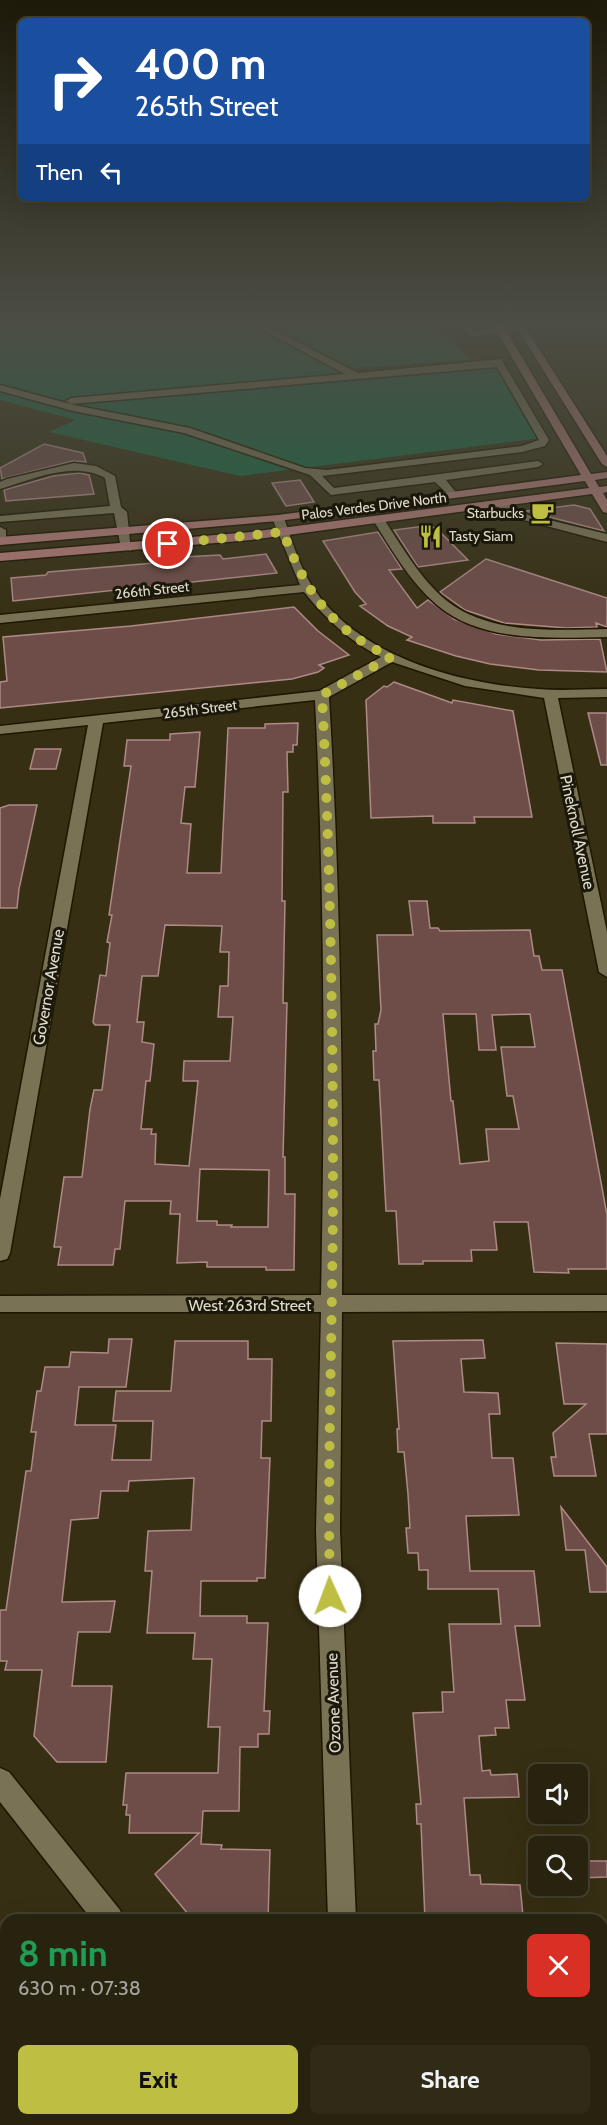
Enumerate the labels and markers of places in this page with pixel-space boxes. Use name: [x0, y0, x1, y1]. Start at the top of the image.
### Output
cafe icon: Starbucks: [529, 500, 555, 526]
place label: Starbucks: [467, 504, 524, 522]
pin: [142, 518, 193, 569]
restaurant icon: Tasty Siam: [418, 523, 444, 549]
place label: Tasty Siam: [449, 527, 513, 545]

